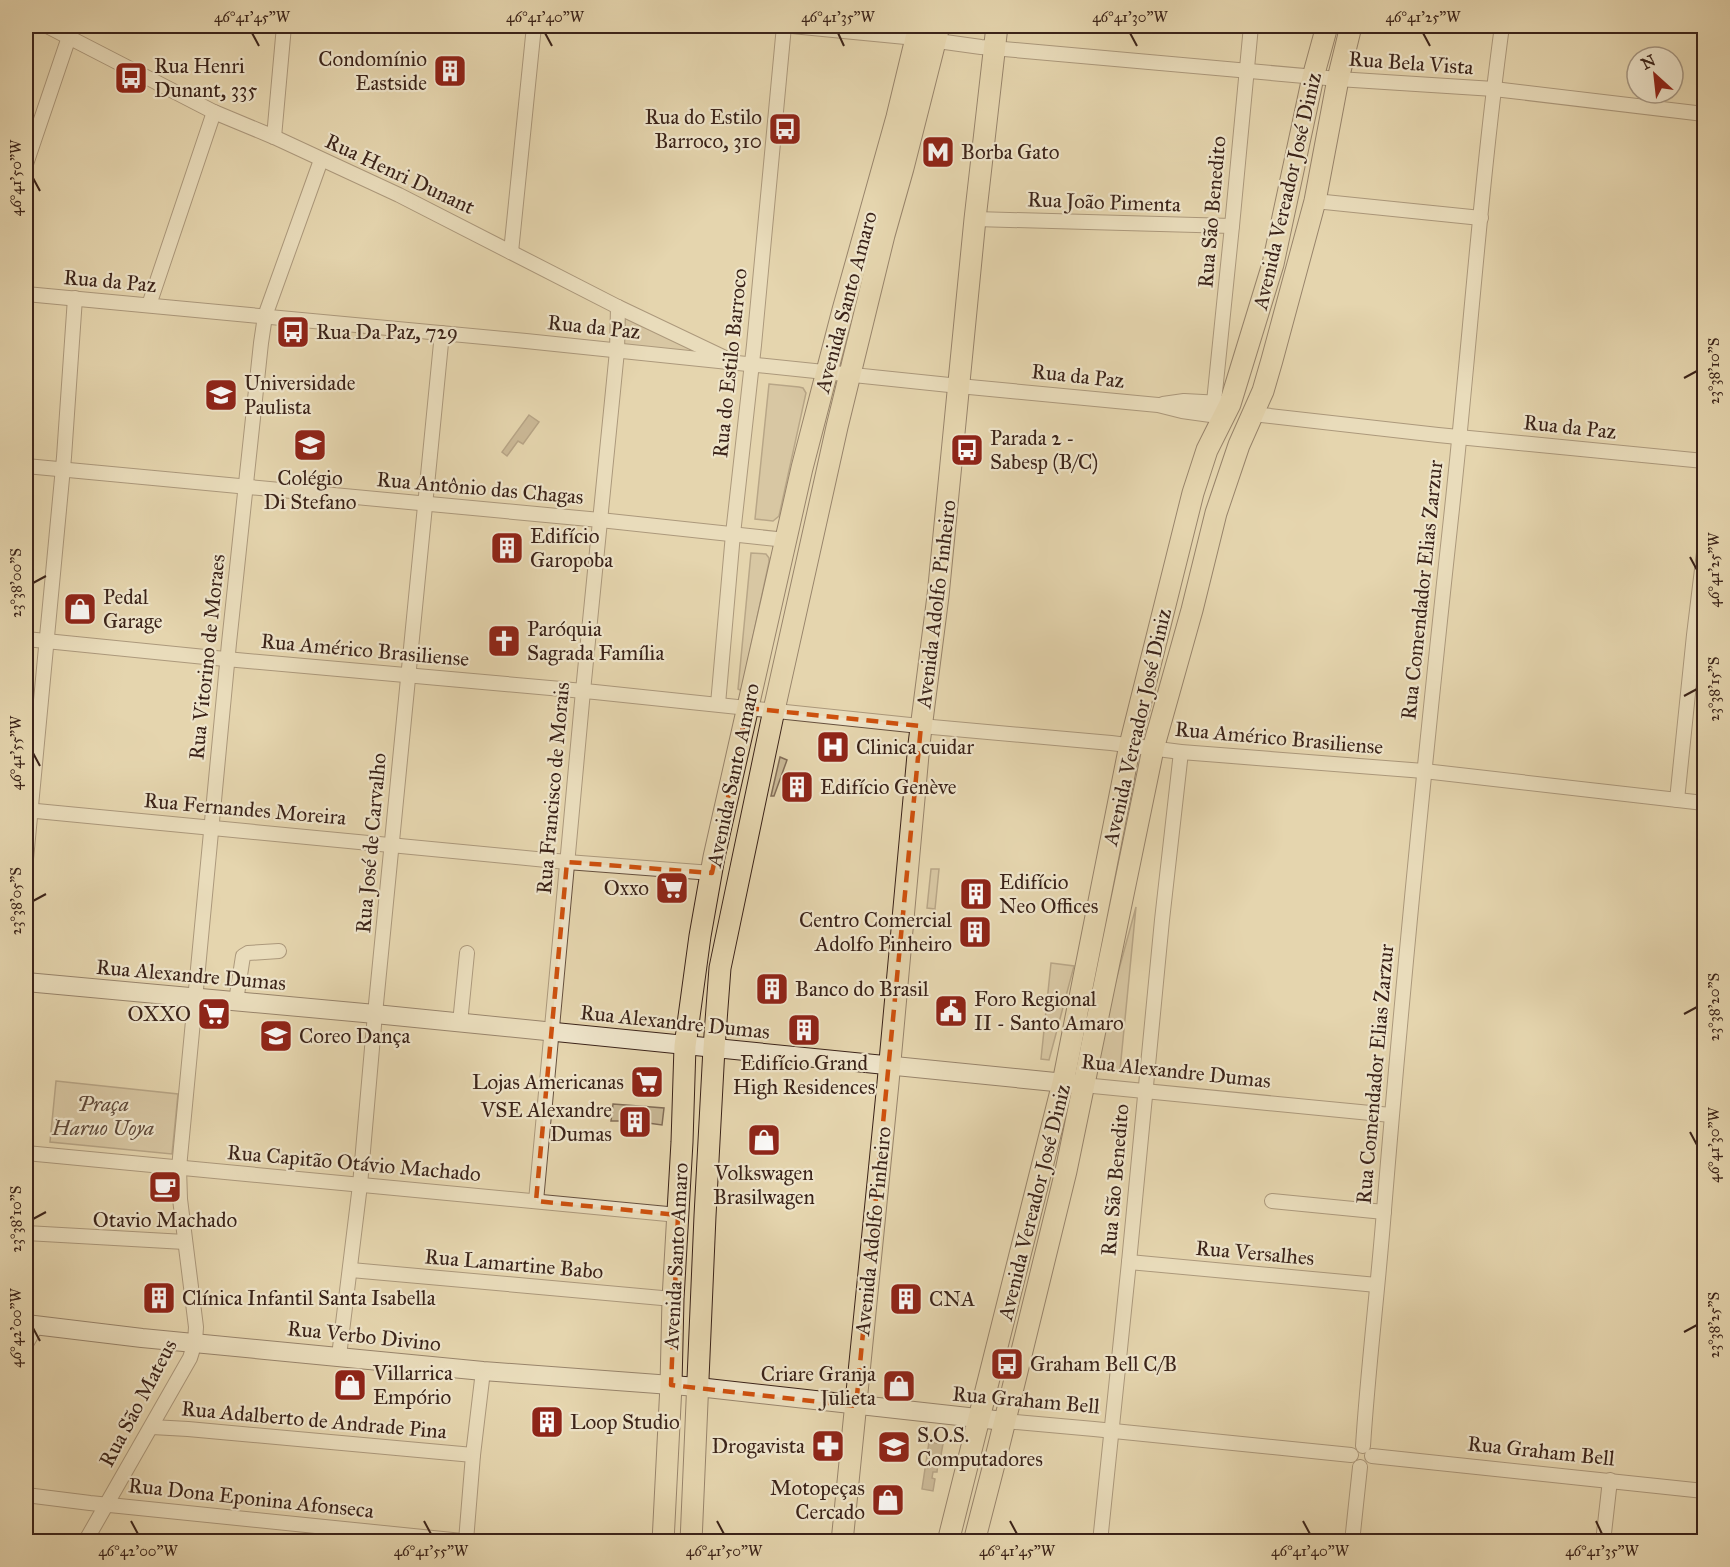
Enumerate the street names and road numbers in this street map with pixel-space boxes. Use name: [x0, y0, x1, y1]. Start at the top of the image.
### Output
street label: Rua Bela Vista: [1348, 46, 1474, 80]
street label: Avenida Vereador José Diniz: [1247, 70, 1327, 313]
street label: Rua Henri Dunant: [321, 128, 479, 220]
street label: Rua São Benedito: [1192, 135, 1232, 289]
street label: Rua João Pimenta: [1027, 186, 1181, 218]
street label: Avenida Santo Amaro: [809, 208, 883, 397]
street label: Rua da Paz: [62, 264, 158, 298]
street label: Rua do Estilo Barroco: [707, 267, 753, 459]
street label: Rua da Paz: [546, 309, 642, 345]
street label: Rua da Paz: [1030, 358, 1126, 394]
street label: Rua da Paz: [1522, 409, 1618, 445]
street label: Rua Comendador Elias Zarzur: [1395, 459, 1449, 721]
street label: Rua Antônio das Chagas: [375, 466, 585, 510]
street label: Avenida Adolfo Pinheiro: [910, 498, 962, 711]
street label: Rua Vitorino de Moraes: [183, 553, 231, 761]
street label: Avenida Vereador José Diniz: [1097, 606, 1177, 849]
street label: Rua Américo Brasiliense: [260, 628, 471, 672]
street label: Rua Francisco de Morais: [531, 681, 575, 895]
street label: Avenida Santo Amaro: [701, 681, 765, 870]
street label: Rua Américo Brasiliense: [1174, 716, 1385, 760]
street label: Rua José de Carvalho: [350, 751, 392, 934]
street label: Rua Fernandes Moreira: [143, 787, 347, 831]
street label: Rua Comendador Elias Zarzur: [1351, 943, 1399, 1205]
street label: Rua Alexandre Dumas: [95, 954, 287, 996]
street label: Rua Alexandre Dumas: [579, 999, 771, 1045]
street label: Rua Alexandre Dumas: [1080, 1048, 1272, 1094]
street label: Avenida Vereador José Diniz: [992, 1081, 1076, 1324]
street label: Rua São Benedito: [1095, 1103, 1135, 1257]
street label: Avenida Adolfo Pinheiro: [849, 1125, 897, 1338]
street label: Rua Capitão Otávio Machado: [226, 1139, 482, 1187]
street label: Avenida Santo Amaro: [658, 1162, 694, 1351]
street label: Rua Versalhes: [1195, 1235, 1315, 1271]
street label: Rua Lamartine Babo: [423, 1243, 605, 1285]
street label: Rua Verbo Divino: [286, 1315, 442, 1357]
street label: Rua São Mateus: [93, 1335, 183, 1471]
street label: Rua Graham Bell: [951, 1381, 1101, 1419]
street label: Rua Adalberto de Andrade Pina: [180, 1395, 448, 1445]
street label: Rua Graham Bell: [1466, 1430, 1616, 1472]
street label: Rua Dona Eponina Afonseca: [127, 1472, 375, 1524]

